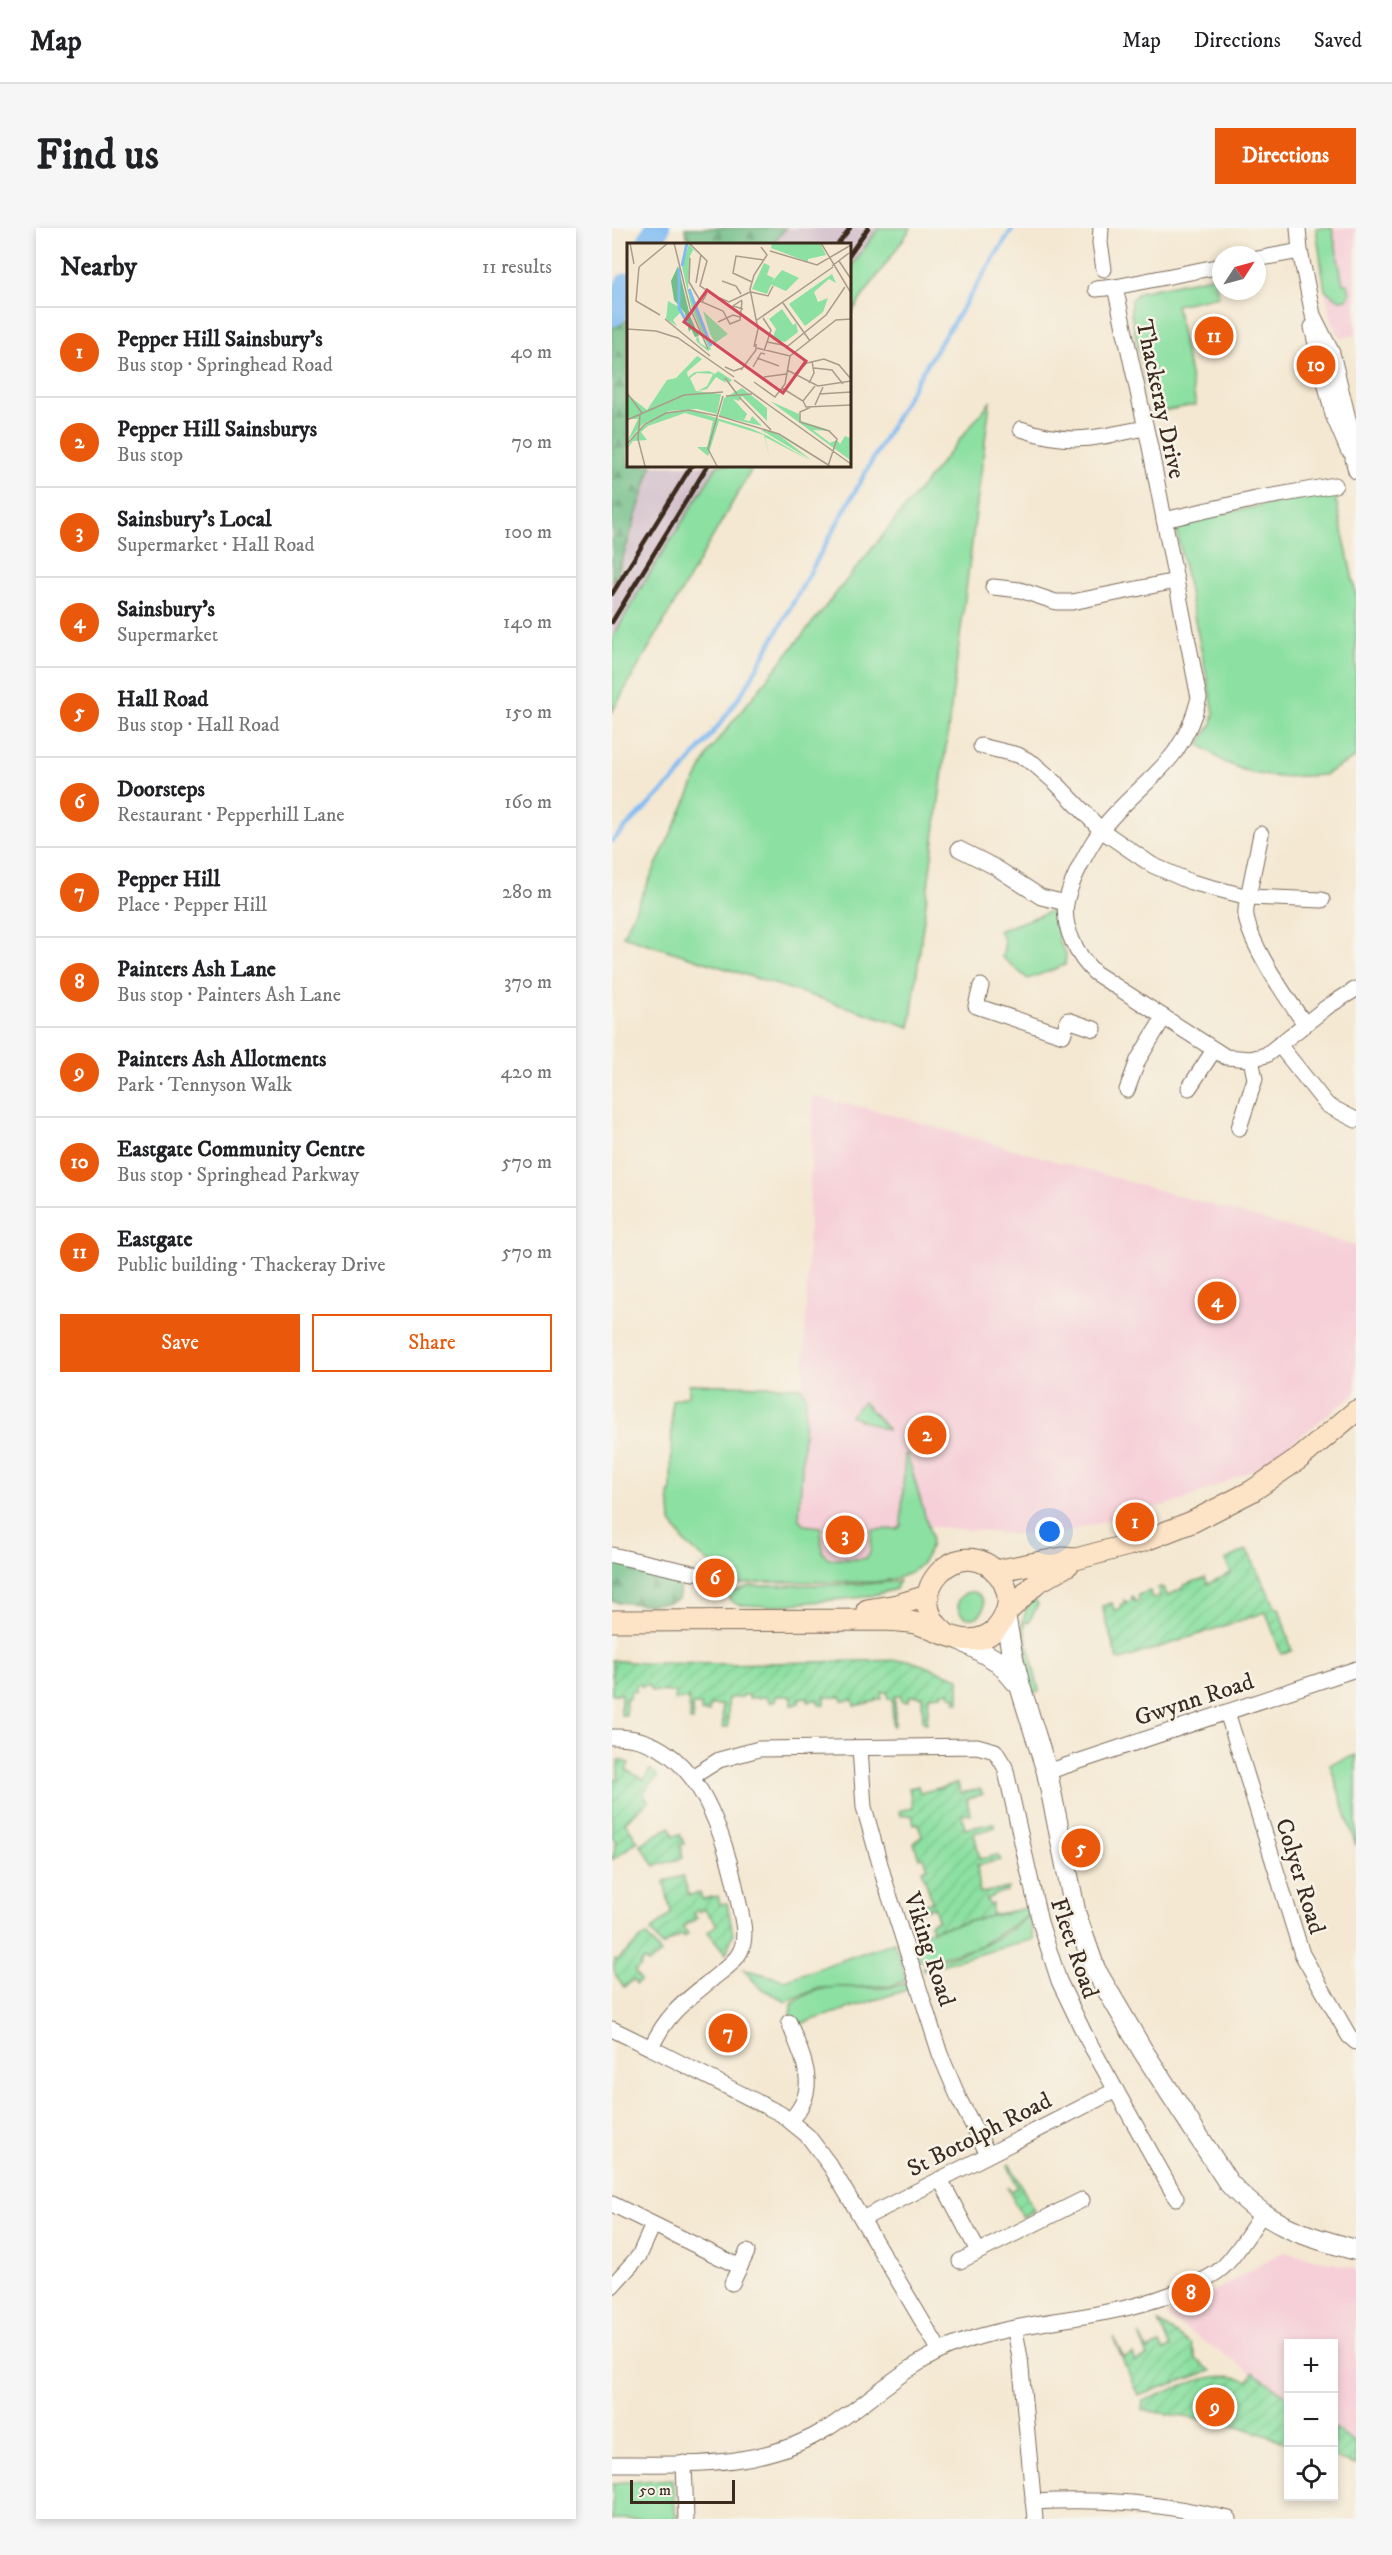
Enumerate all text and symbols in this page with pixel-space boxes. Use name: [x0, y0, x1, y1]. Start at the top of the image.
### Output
text: Map: [30, 24, 82, 59]
text: Map: [1122, 28, 1161, 54]
text: Directions: [1194, 28, 1281, 54]
text: Saved: [1314, 28, 1362, 54]
button: Directions: [1215, 128, 1356, 184]
text: Find us: [36, 130, 159, 182]
inset map: [627, 243, 850, 466]
north arrow: [1212, 246, 1266, 300]
text: Nearby: [60, 251, 137, 284]
text: 11 results: [482, 255, 552, 280]
pin: 11: [1194, 314, 1234, 358]
street label: Thackeray Drive: [1129, 317, 1192, 482]
text: Pepper Hill Sainsbury's: [117, 326, 323, 353]
text: 1: [76, 340, 83, 365]
text: 40 m: [510, 340, 552, 365]
pin: 10: [1296, 342, 1336, 388]
text: Bus stop · Springhead Road: [117, 353, 333, 378]
text: Pepper Hill Sainsburys: [117, 416, 317, 443]
text: 2: [75, 430, 84, 455]
text: 70 m: [511, 430, 552, 455]
text: Bus stop: [117, 443, 183, 468]
text: Sainsbury's Local: [117, 506, 272, 533]
text: 3: [76, 520, 83, 545]
text: 100 m: [504, 520, 552, 545]
text: Supermarket · Hall Road: [117, 533, 315, 558]
text: Sainsbury's: [117, 596, 215, 623]
text: 4: [74, 610, 85, 635]
text: 140 m: [503, 610, 552, 635]
text: Supermarket: [117, 623, 218, 648]
text: Hall Road: [117, 686, 208, 713]
text: 5: [75, 700, 84, 725]
text: 150 m: [505, 700, 552, 725]
text: Bus stop · Hall Road: [117, 713, 280, 738]
text: Doorsteps: [117, 776, 205, 803]
text: 6: [74, 790, 85, 815]
text: 160 m: [504, 790, 552, 815]
text: Restaurant · Pepperhill Lane: [117, 803, 345, 828]
text: Pepper Hill: [117, 866, 220, 893]
text: 7: [74, 880, 85, 905]
text: 280 m: [502, 880, 552, 905]
text: Place · Pepper Hill: [117, 893, 267, 918]
text: Painters Ash Lane: [117, 956, 276, 983]
text: 8: [74, 970, 85, 995]
text: 370 m: [504, 970, 552, 995]
text: Bus stop · Painters Ash Lane: [117, 983, 341, 1008]
text: Painters Ash Allotments: [117, 1046, 326, 1073]
text: 9: [75, 1060, 84, 1085]
text: 420 m: [501, 1060, 552, 1085]
text: Park · Tennyson Walk: [117, 1073, 292, 1098]
text: Eastgate Community Centre: [117, 1136, 365, 1163]
text: 10: [70, 1150, 89, 1175]
text: 570 m: [501, 1150, 552, 1175]
text: Bus stop · Springhead Parkway: [117, 1163, 359, 1188]
text: Eastgate: [117, 1226, 193, 1253]
text: 11: [72, 1240, 87, 1265]
text: 570 m: [501, 1240, 552, 1265]
text: Public building · Thackeray Drive: [117, 1253, 385, 1278]
pin: 4: [1198, 1278, 1236, 1324]
button: Save: [60, 1314, 300, 1372]
button: Share: [312, 1314, 552, 1372]
pin: 2: [908, 1412, 946, 1458]
pin: 1: [1116, 1500, 1154, 1544]
pin: 3: [826, 1512, 864, 1558]
your location: [1035, 1517, 1064, 1546]
pin: 6: [696, 1556, 734, 1600]
street label: Gwynn Road: [1131, 1667, 1258, 1733]
street label: Colyer Road: [1268, 1815, 1332, 1938]
pin: 5: [1062, 1826, 1100, 1870]
street label: Viking Road: [896, 1887, 962, 2010]
street label: Fleet Road: [1043, 1894, 1105, 2003]
pin: 7: [708, 2010, 748, 2056]
street label: St Botolph Road: [902, 2086, 1057, 2184]
pin: 8: [1172, 2270, 1210, 2316]
map controls: [1284, 2339, 1338, 2501]
button: +: [1284, 2339, 1338, 2393]
pin: 9: [1196, 2384, 1234, 2430]
button: −: [1284, 2393, 1338, 2447]
button: locate: [1284, 2447, 1338, 2501]
scale bar: [630, 2477, 735, 2504]
text: 50 m: [639, 2480, 671, 2500]

